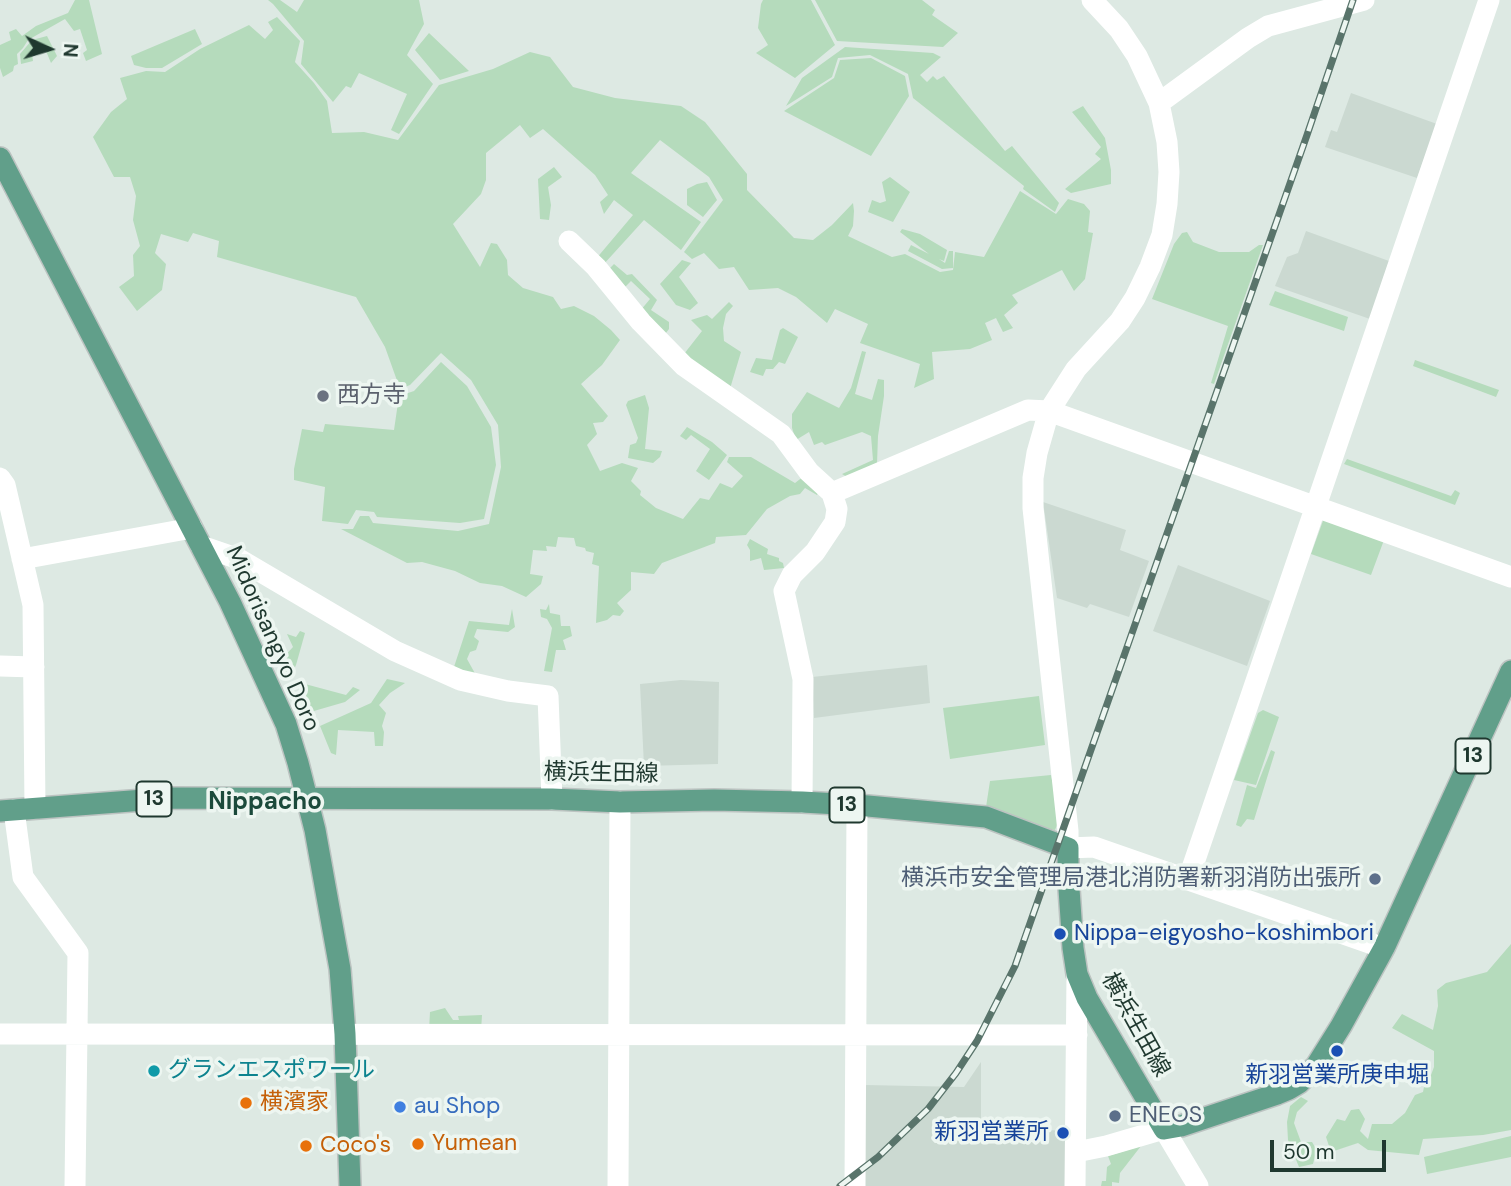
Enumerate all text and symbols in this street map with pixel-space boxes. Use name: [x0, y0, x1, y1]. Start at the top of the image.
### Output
north arrow: [14, 14, 84, 84]
text: N: [57, 43, 83, 58]
place label: 西方寺: [337, 382, 406, 410]
marker: 西方寺: [315, 388, 331, 404]
street label: Midorisangyo Doro: [219, 542, 325, 736]
road number: 13: [1456, 738, 1490, 774]
street label: 横浜生田線: [543, 759, 659, 789]
road number: 13: [136, 782, 172, 816]
road number: 13: [830, 788, 864, 822]
district label: Nippacho: [208, 789, 322, 817]
place label: 横浜市安全管理局港北消防署新羽消防出張所: [901, 865, 1361, 893]
marker: 横浜市安全管理局港北消防署新羽消防出張所: [1367, 871, 1383, 887]
place label: Nippa-eigyosho-koshimbori: [1074, 920, 1374, 948]
marker: Nippa-eigyosho-koshimbori: [1052, 926, 1068, 942]
street label: 横浜生田線: [1095, 968, 1175, 1082]
marker: 新羽営業所庚申堀: [1329, 1043, 1345, 1059]
place label: グランエスポワール: [168, 1057, 375, 1085]
place label: 新羽営業所庚申堀: [1245, 1062, 1429, 1090]
marker: グランエスポワール: [146, 1063, 162, 1079]
place label: 横濱家: [260, 1089, 329, 1117]
place label: au Shop: [414, 1093, 500, 1121]
marker: 横濱家: [238, 1095, 254, 1111]
marker: au Shop: [392, 1099, 408, 1115]
place label: ENEOS: [1129, 1102, 1202, 1130]
marker: ENEOS: [1107, 1108, 1123, 1124]
place label: 新羽営業所: [934, 1119, 1049, 1147]
marker: 新羽営業所: [1055, 1125, 1071, 1141]
scale bar: [1273, 1126, 1388, 1170]
place label: Yumean: [432, 1130, 517, 1158]
place label: Coco's: [320, 1132, 391, 1160]
marker: Yumean: [410, 1136, 426, 1152]
marker: Coco's: [298, 1138, 314, 1154]
text: 50 m: [1283, 1138, 1334, 1166]

